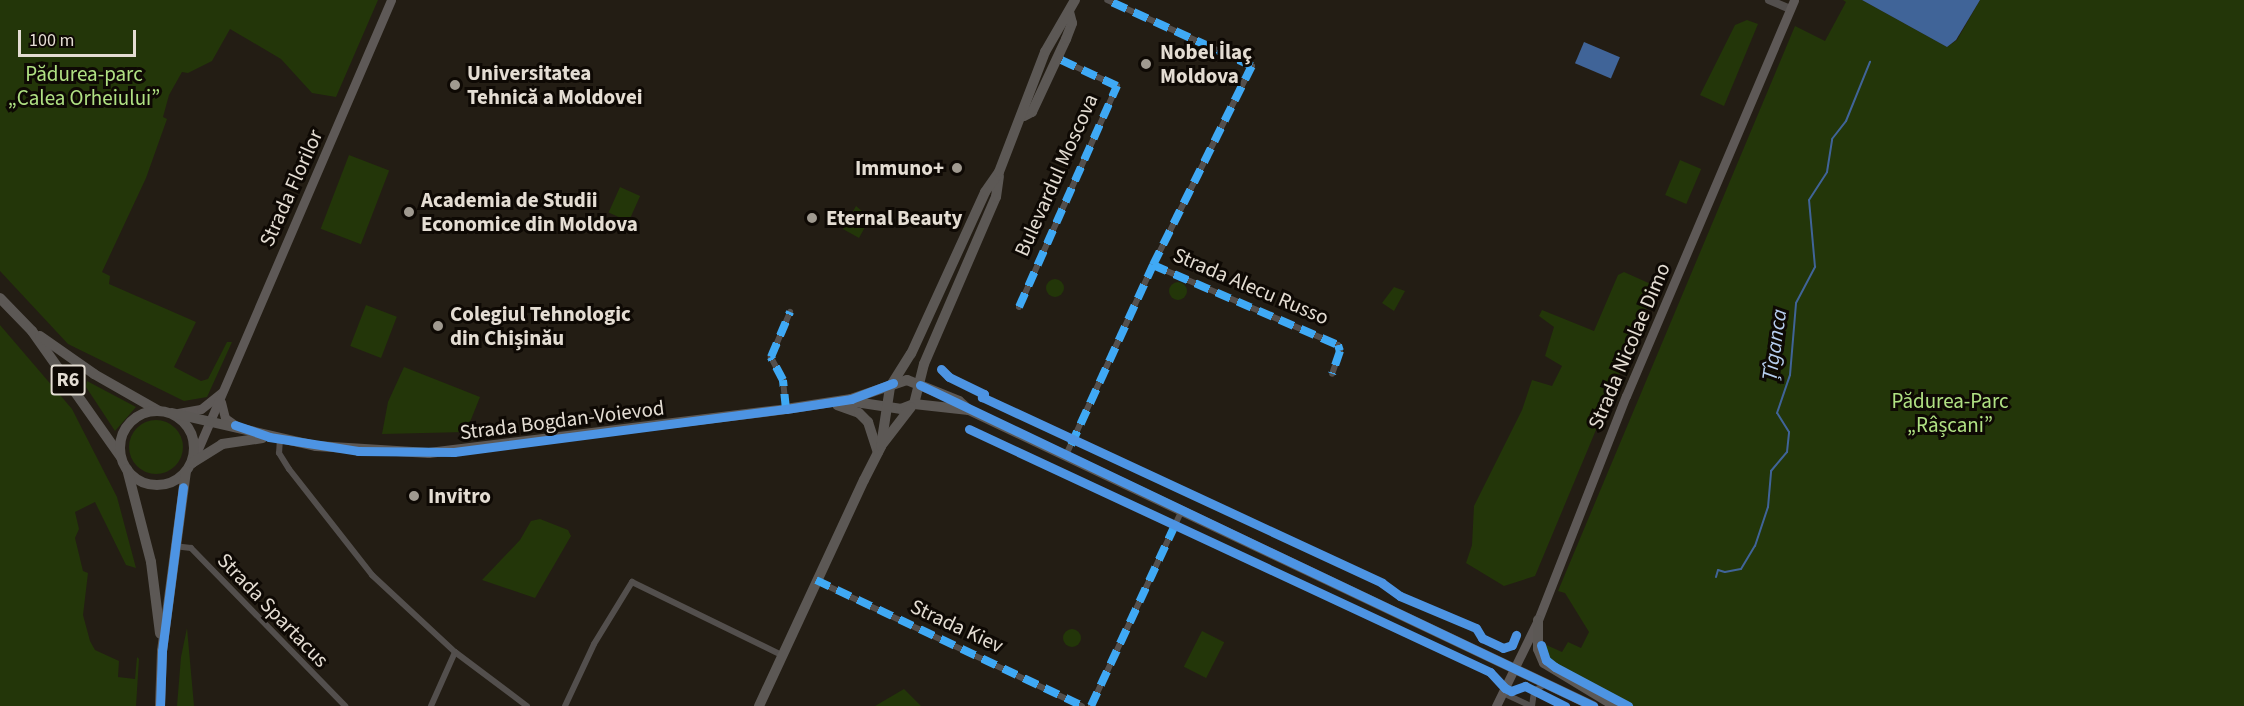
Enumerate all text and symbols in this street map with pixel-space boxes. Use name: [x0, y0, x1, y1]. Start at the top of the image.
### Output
scale bar: [21, 18, 140, 56]
text: 100 m: [29, 28, 74, 53]
place label: Nobel İlaç Moldova: [1160, 39, 1252, 89]
marker: Nobel İlaç Moldova: [1137, 55, 1155, 73]
place label: Universitatea Tehnică a Moldovei: [467, 60, 643, 110]
park label: Pădurea-parc „Calea Orheiului”: [8, 61, 160, 111]
marker: Universitatea Tehnică a Moldovei: [448, 78, 462, 92]
street label: Bulevardul Moscova: [1009, 90, 1103, 260]
street label: Strada Florilor: [254, 126, 328, 250]
place label: Immuno+: [855, 155, 944, 181]
marker: Immuno+: [948, 159, 966, 177]
place label: Academia de Studii Economice din Moldova: [421, 187, 638, 237]
marker: Academia de Studii Economice din Moldova: [402, 205, 416, 219]
place label: Eternal Beauty: [826, 205, 962, 231]
marker: Eternal Beauty: [803, 209, 821, 227]
street label: Strada Alecu Russo: [1170, 242, 1332, 330]
street label: Strada Nicolae Dimo: [1583, 259, 1675, 433]
place label: Colegiul Tehnologic din Chișinău: [450, 301, 631, 351]
water label: Țîganca: [1757, 307, 1793, 383]
marker: Colegiul Tehnologic din Chișinău: [431, 319, 445, 333]
road number: R6: [50, 363, 86, 397]
park label: Pădurea-Parc „Râșcani”: [1891, 388, 2009, 438]
street label: Strada Bogdan-Voievod: [458, 395, 666, 445]
place label: Invitro: [428, 483, 491, 509]
marker: Invitro: [405, 487, 423, 505]
street label: Strada Spartacus: [212, 548, 334, 672]
street label: Strada Kiev: [907, 594, 1007, 658]

